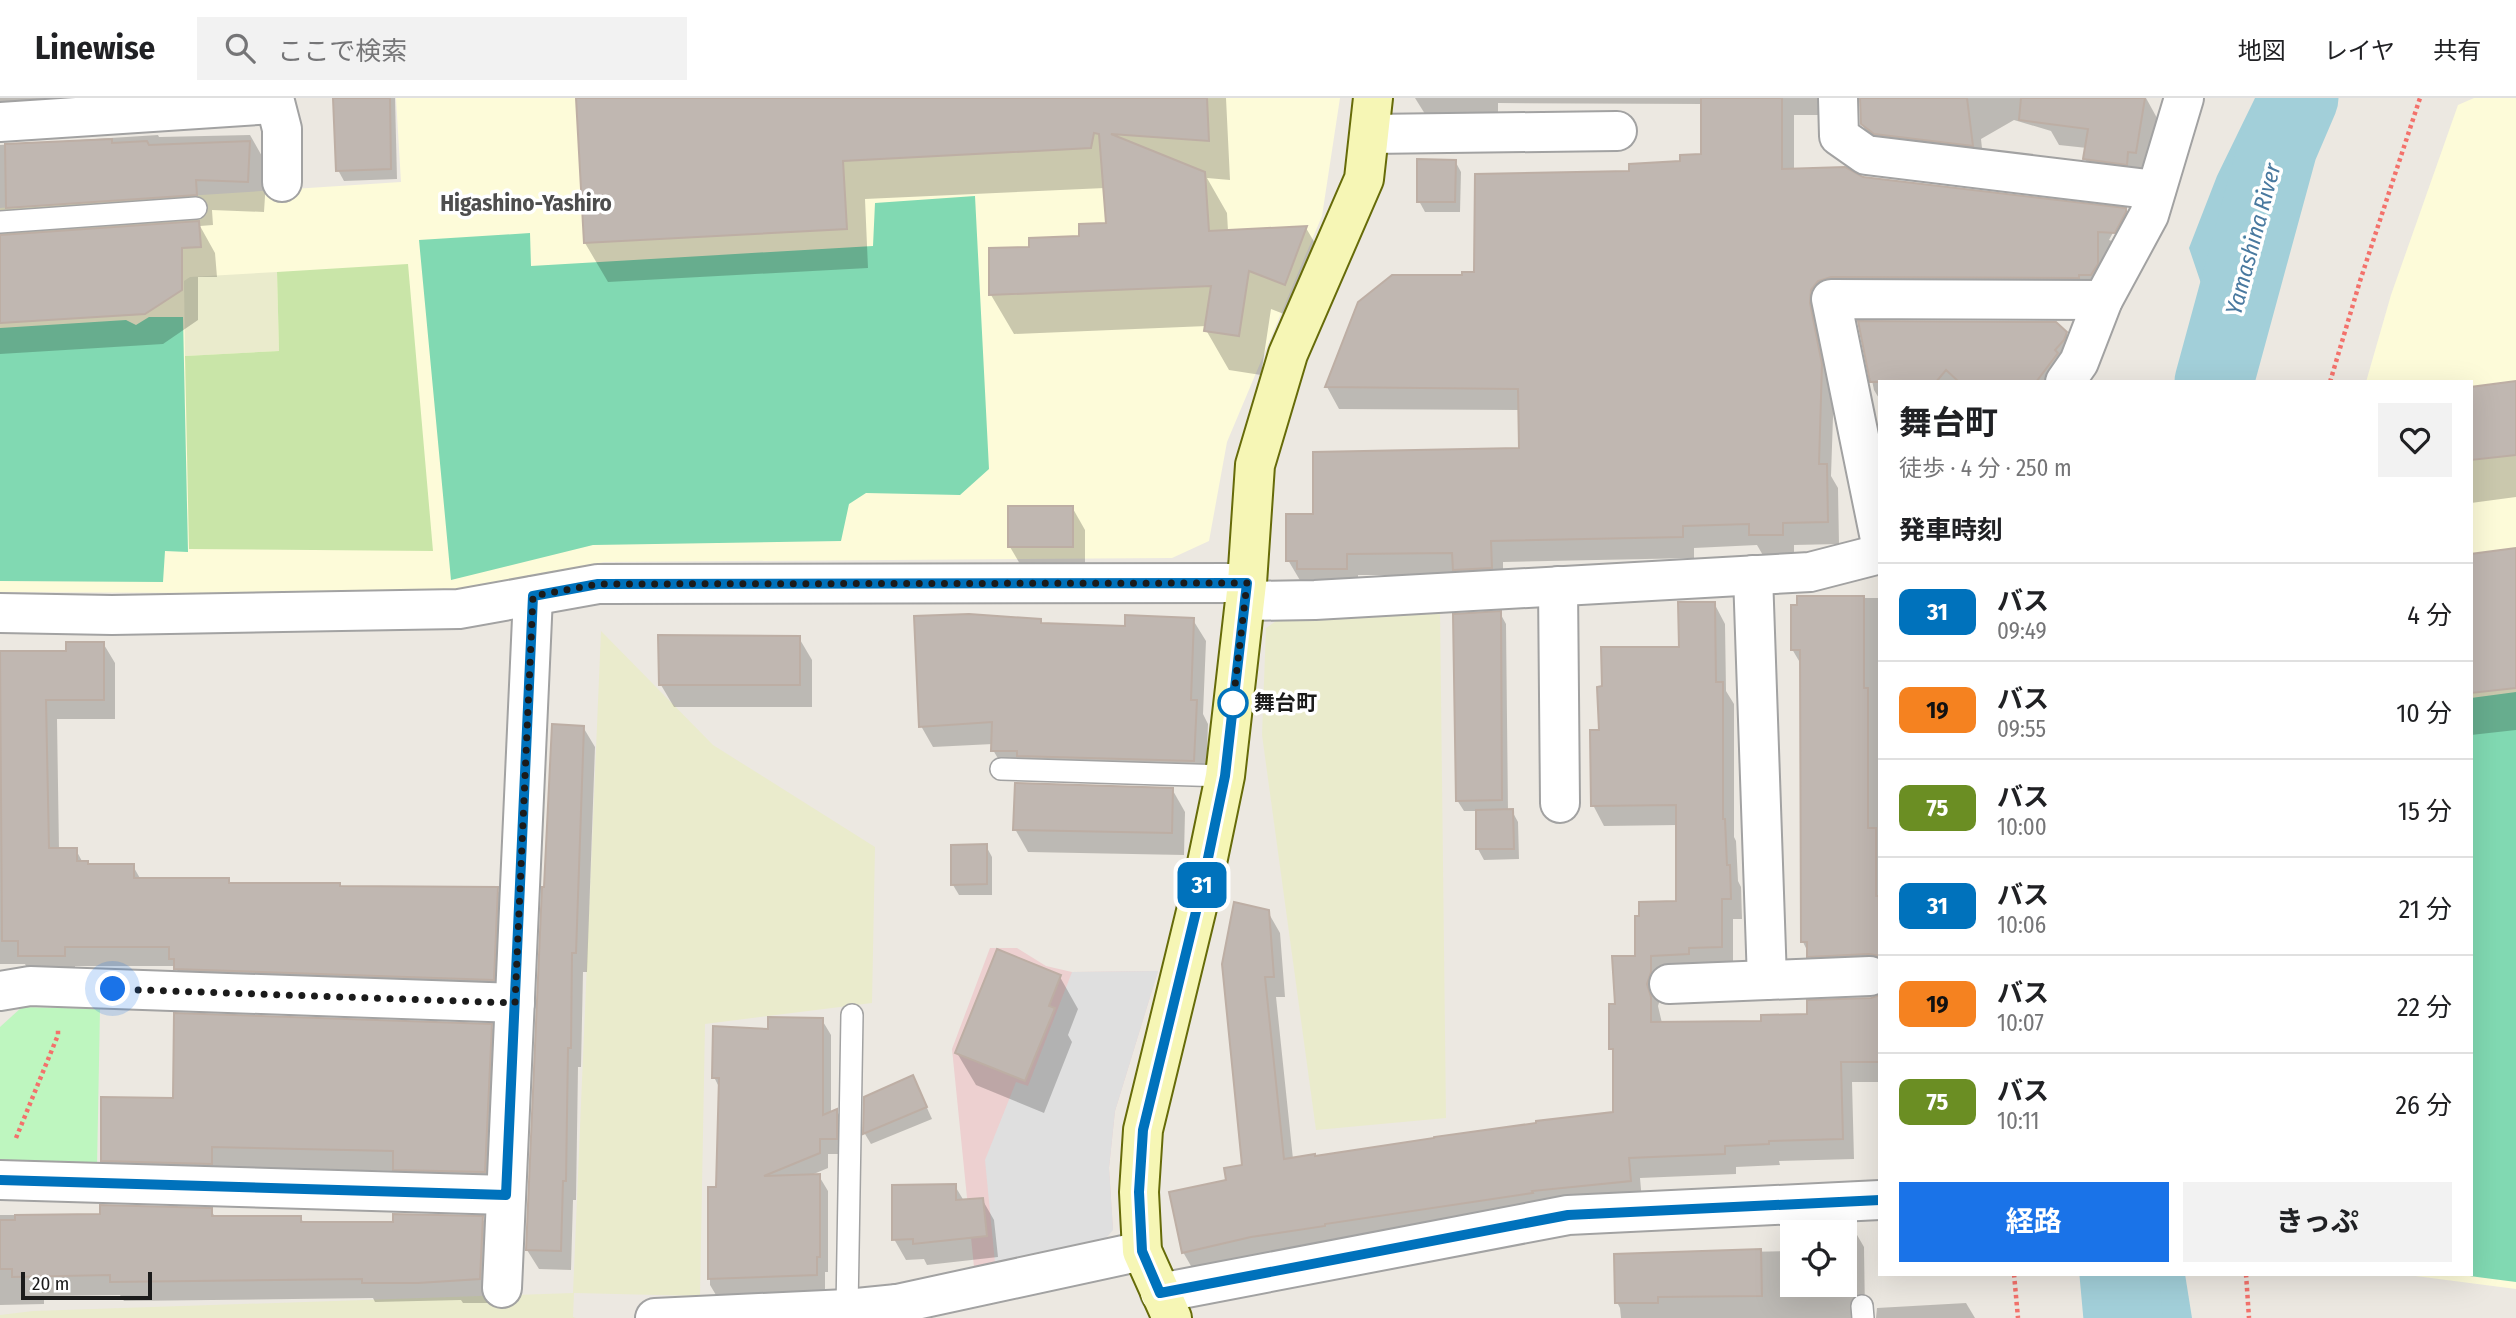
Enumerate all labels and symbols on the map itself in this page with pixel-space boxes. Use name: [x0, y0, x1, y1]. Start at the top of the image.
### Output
water label: Yamashina River: [2219, 159, 2287, 318]
district label: Higashino-Yashiro: [440, 189, 612, 217]
marker: 舞台町: [1218, 688, 1248, 718]
place label: 舞台町: [1254, 690, 1317, 716]
line badge: 31: [1170, 862, 1234, 908]
your location: [95, 971, 130, 1006]
scale bar: [21, 1269, 152, 1301]

